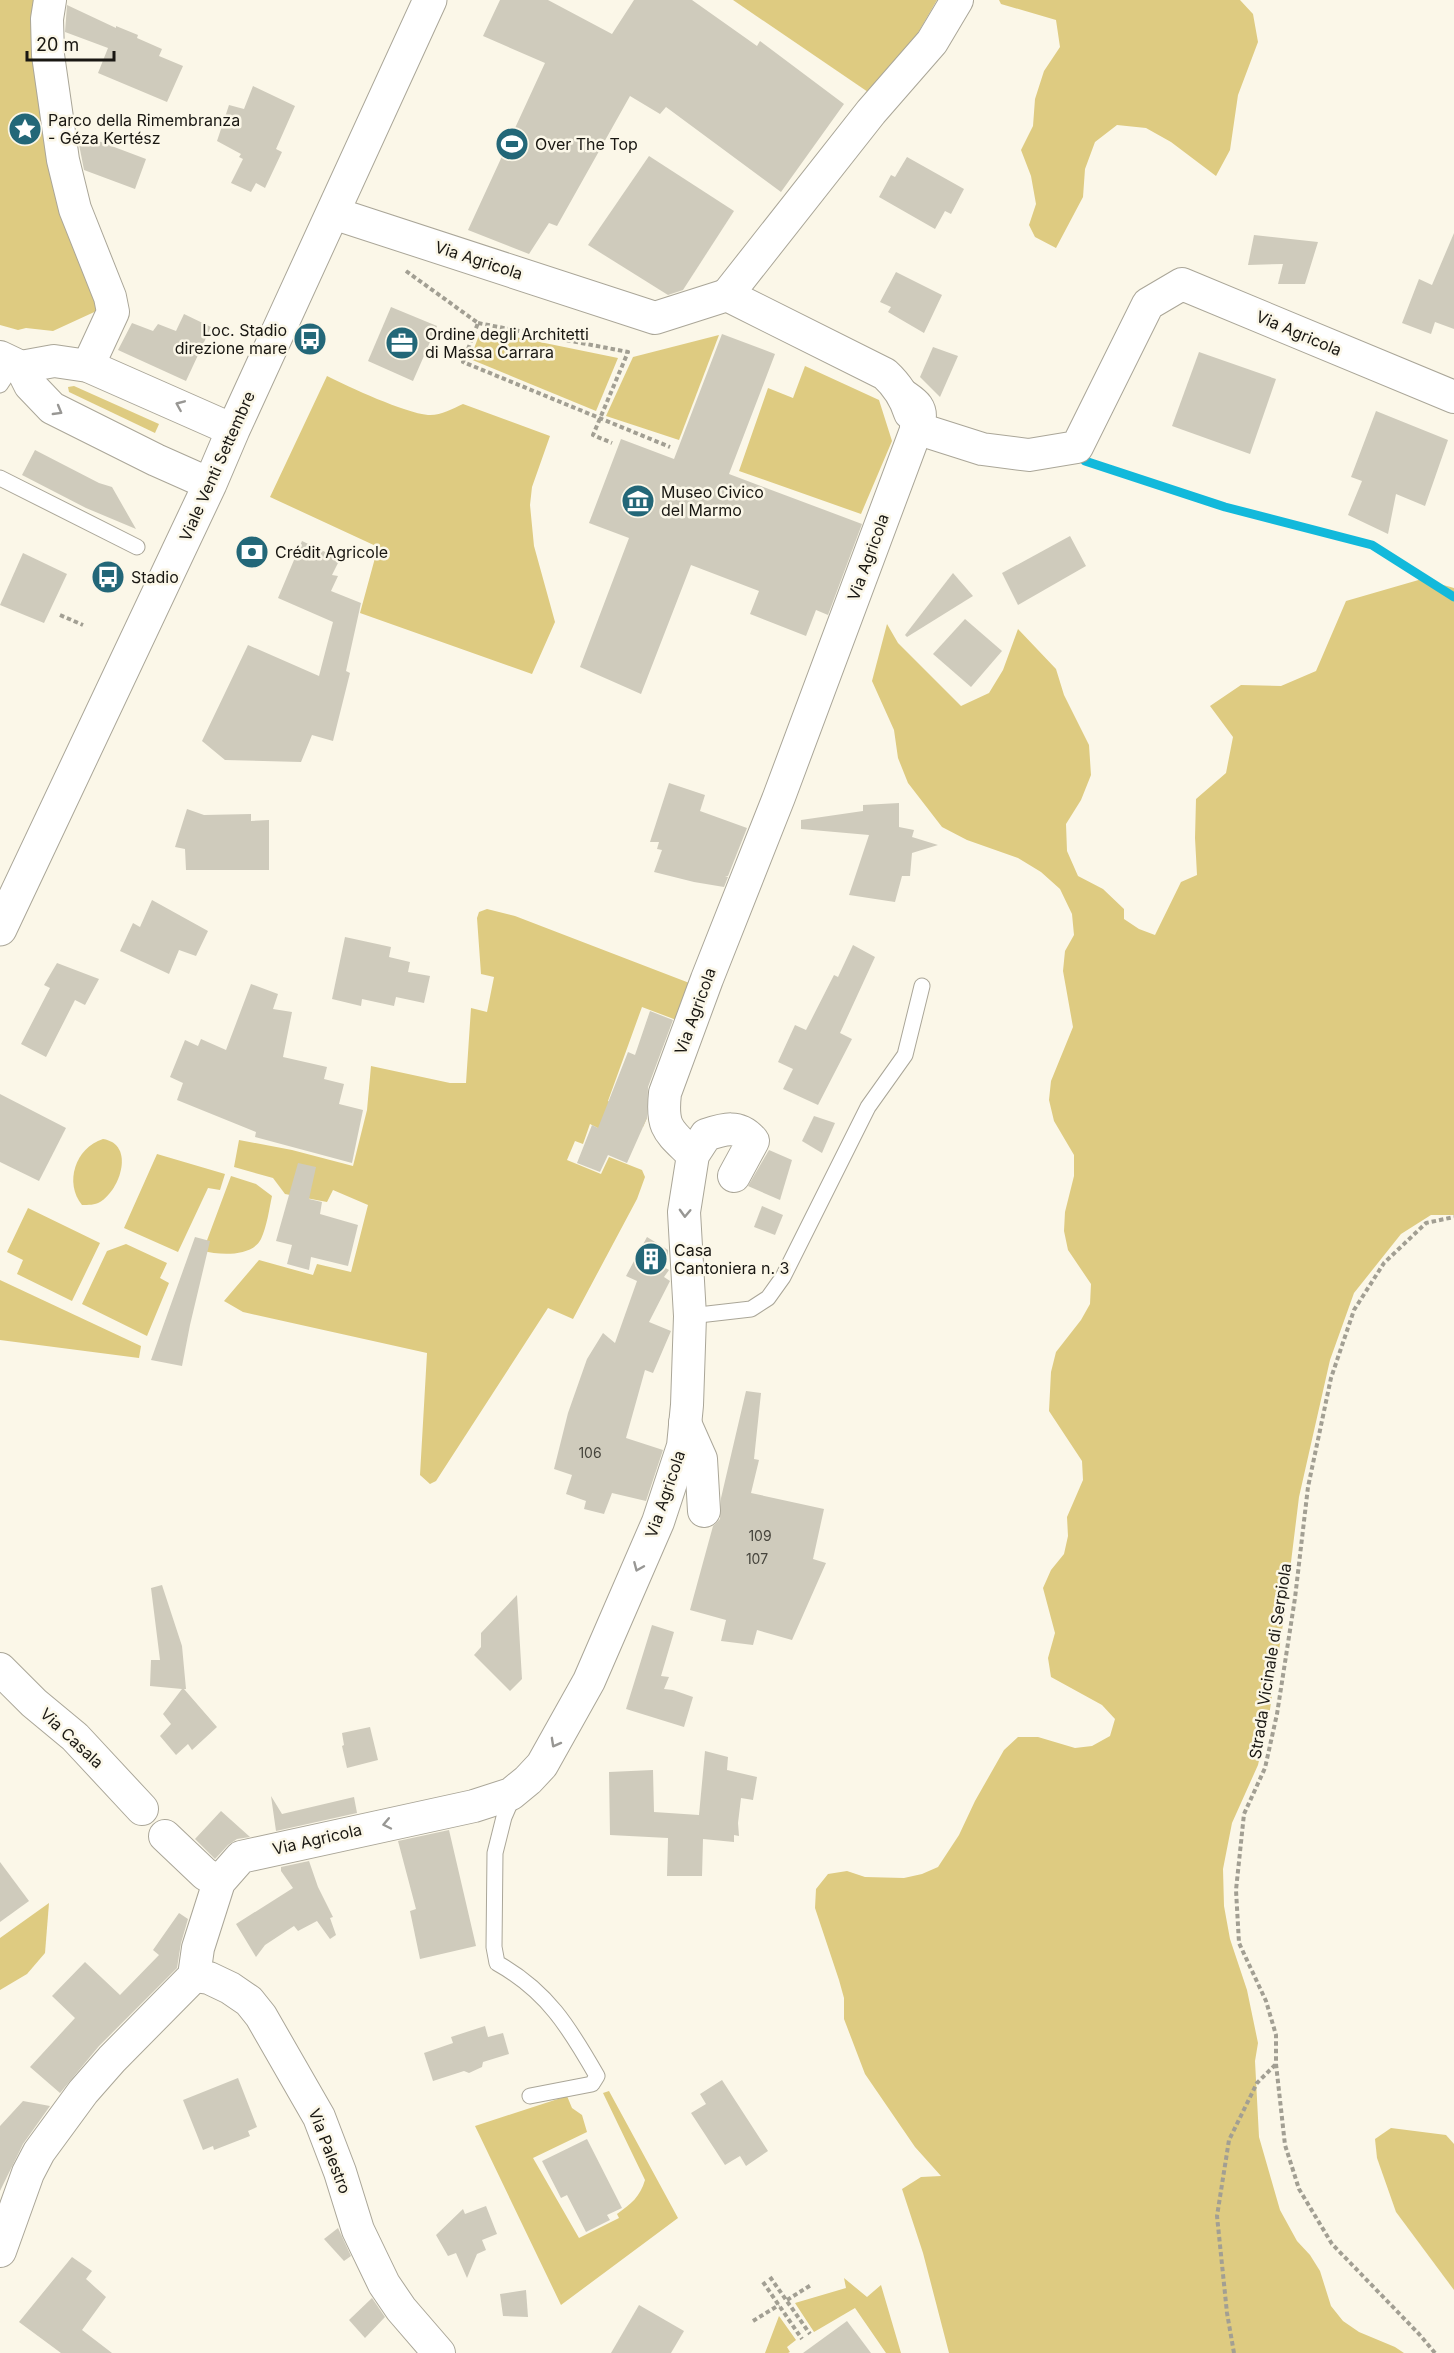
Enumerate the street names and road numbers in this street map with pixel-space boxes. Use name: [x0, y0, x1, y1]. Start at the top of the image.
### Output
street label: Via Agricola: [433, 236, 525, 284]
street label: Via Agricola: [1253, 306, 1345, 360]
street label: Viale Venti Settembre: [175, 388, 259, 544]
street label: Via Agricola: [843, 511, 893, 603]
street label: Via Agricola: [670, 965, 720, 1057]
street label: Via Agricola: [641, 1448, 689, 1540]
street label: Strada Vicinale di Serpiola: [1245, 1562, 1295, 1760]
street label: Via Casala: [36, 1704, 108, 1772]
street label: Via Agricola: [270, 1819, 364, 1859]
street label: Via Palestro: [305, 2105, 355, 2197]

